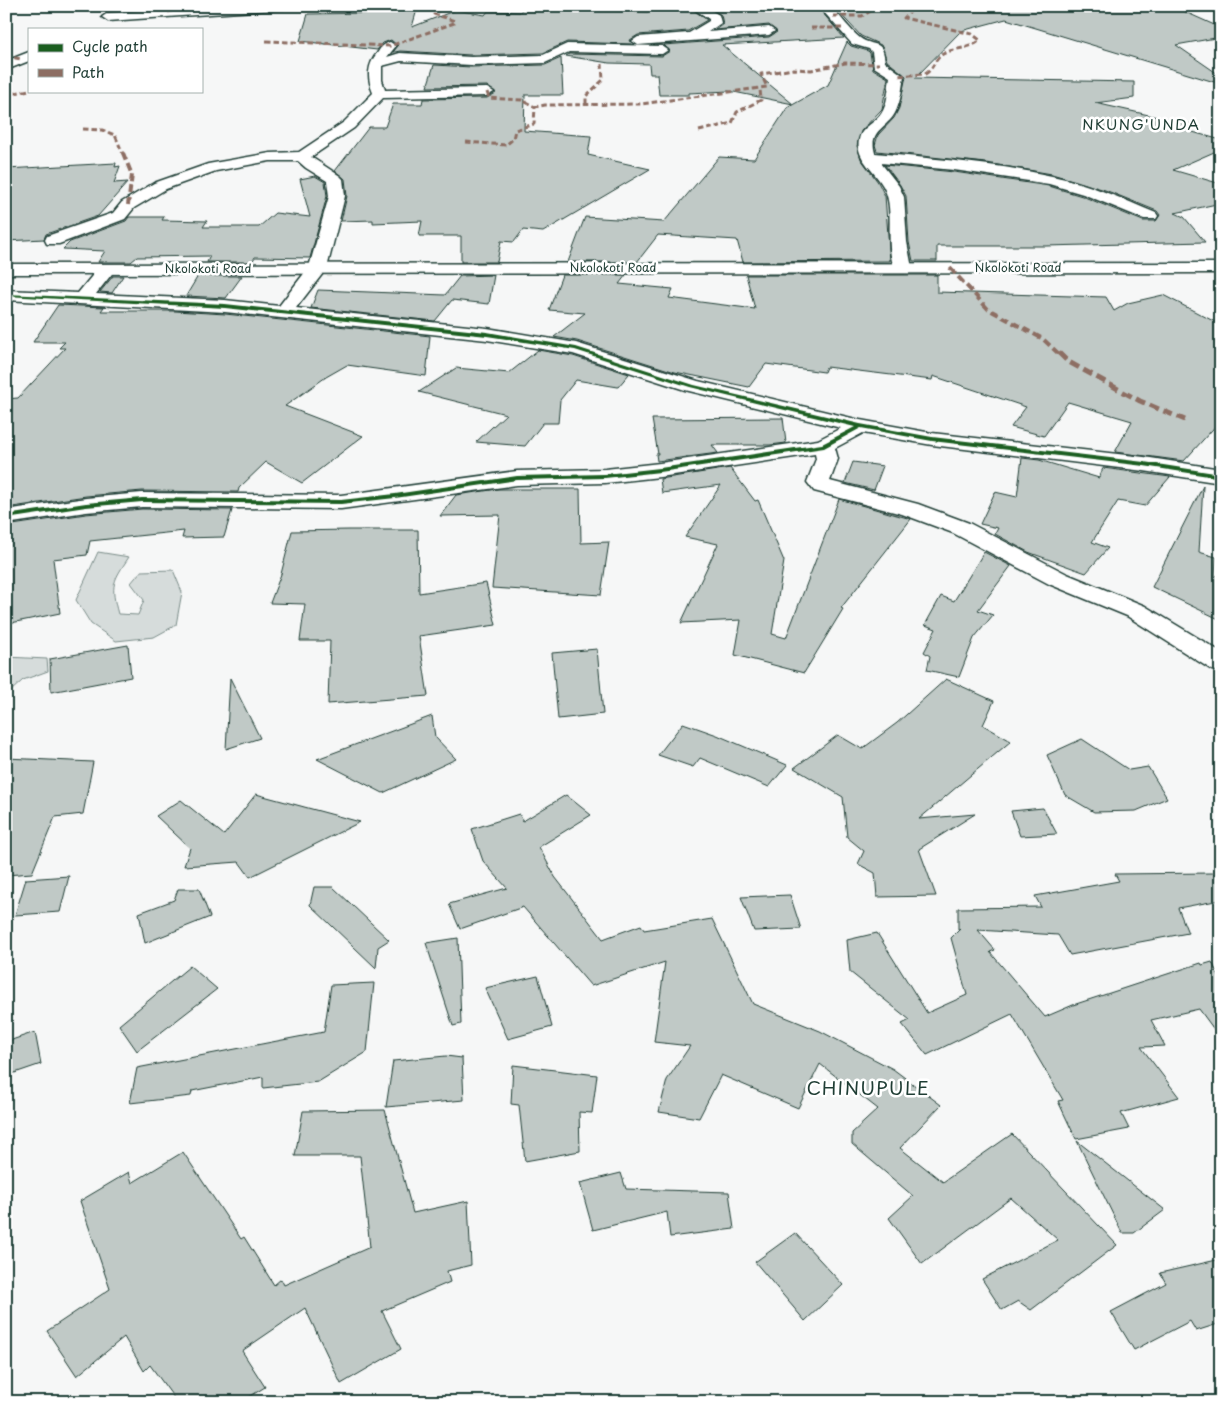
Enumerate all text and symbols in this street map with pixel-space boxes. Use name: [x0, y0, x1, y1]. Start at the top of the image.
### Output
legend: [28, 28, 202, 92]
text: Cycle path: [72, 34, 148, 57]
text: Path: [72, 60, 104, 83]
district label: NKUNG'UNDA: [1082, 112, 1200, 135]
street label: Nkolokoti Road: [570, 258, 656, 276]
street label: Nkolokoti Road: [975, 258, 1061, 276]
street label: Nkolokoti Road: [165, 259, 251, 277]
district label: CHINUPULE: [806, 1073, 930, 1101]

